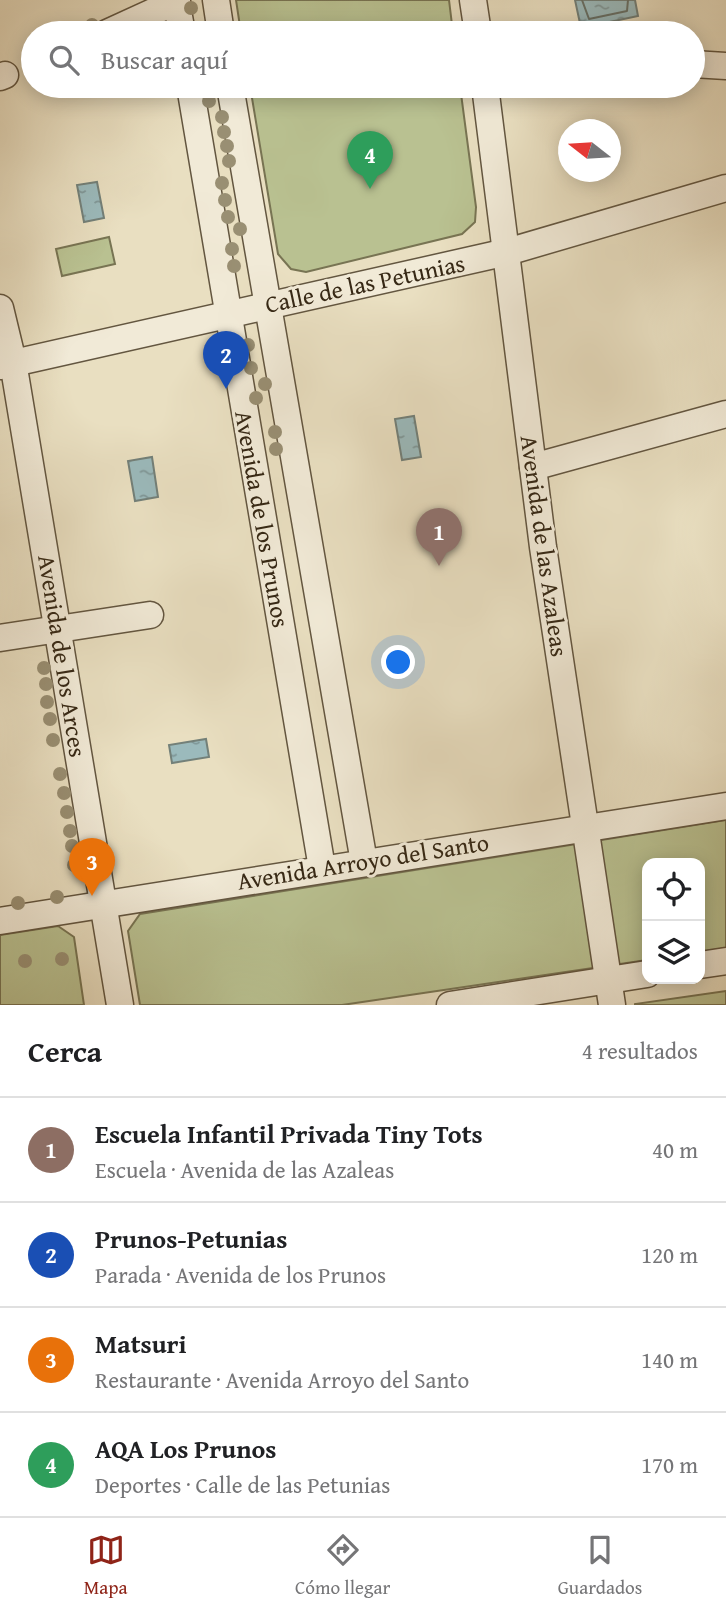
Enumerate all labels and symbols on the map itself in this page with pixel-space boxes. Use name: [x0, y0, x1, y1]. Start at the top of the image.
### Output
north arrow: [558, 119, 621, 182]
pin: 4: [347, 131, 393, 189]
street label: Calle de las Petunias: [262, 245, 468, 322]
pin: 2: [203, 331, 249, 389]
street label: Avenida de los Prunos: [226, 408, 299, 630]
street label: Avenida de las Azaleas: [512, 433, 577, 659]
pin: 1: [416, 508, 462, 566]
street label: Avenida de los Arces: [29, 552, 96, 760]
your location: [381, 645, 415, 679]
street label: Avenida Arroyo del Santo: [235, 824, 491, 899]
pin: 3: [69, 838, 115, 896]

